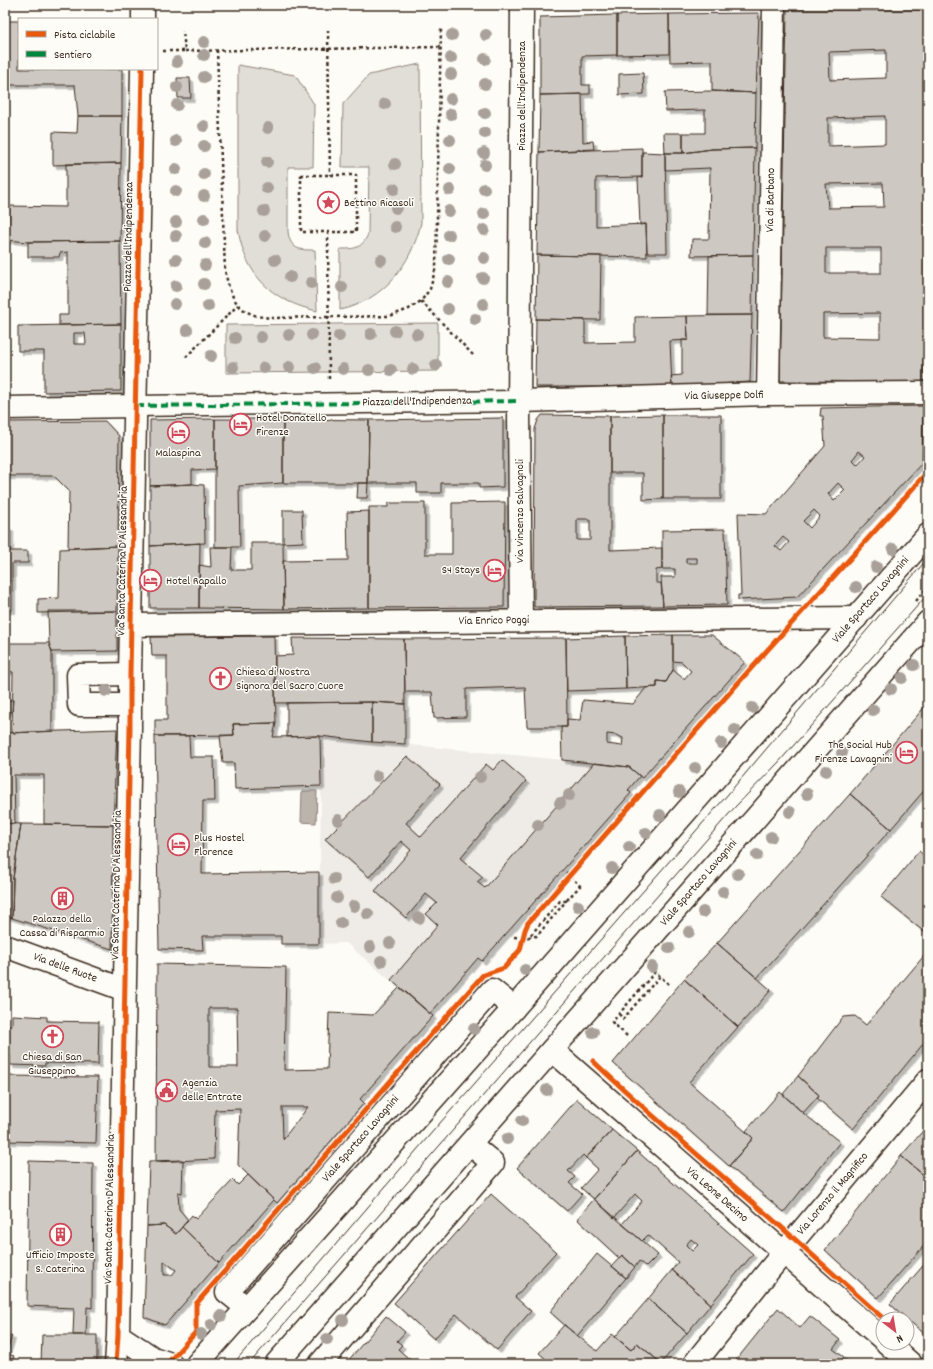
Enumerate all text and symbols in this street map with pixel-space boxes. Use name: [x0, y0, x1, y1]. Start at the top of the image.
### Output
legend: [18, 18, 158, 70]
text: Pista ciclabile: [54, 27, 115, 44]
street label: Piazza dell'Indipendenza: [514, 41, 531, 151]
text: Sentiero: [54, 47, 92, 64]
street label: Via di Barbano: [762, 168, 780, 232]
street label: Piazza dell'Indipendenza: [120, 182, 138, 292]
place icon: Bettino Ricasoli: [316, 190, 342, 216]
place label: Bettino Ricasoli: [344, 195, 414, 212]
street label: Via Giuseppe Dolfi: [684, 387, 764, 405]
street label: Piazza dell'Indipendenza: [362, 393, 472, 411]
place label: Hotel Donatello Firenze: [256, 410, 326, 441]
hotel icon: Hotel Donatello Firenze: [228, 412, 254, 438]
hotel icon: Malaspina: [165, 419, 191, 445]
place label: Malaspina: [155, 445, 201, 462]
street label: Via Vincenzo Salvagnoli: [512, 459, 529, 563]
street label: Via Santa Caterina D'Alessandria: [113, 486, 133, 636]
street label: Viale Spartaco Lavagnini: [828, 553, 914, 647]
hotel icon: S4 Stays: [482, 557, 508, 583]
place label: S4 Stays: [442, 562, 480, 579]
hotel icon: Hotel Rapallo: [138, 568, 164, 594]
place label: Hotel Rapallo: [166, 573, 226, 590]
street label: Via Enrico Poggi: [459, 612, 529, 630]
place label: Chiesa di Nostra Signora del Sacro Cuore: [236, 664, 343, 695]
church icon: Chiesa di Nostra Signora del Sacro Cuore: [208, 666, 234, 692]
place label: The Social Hub Firenze Lavagnini: [815, 737, 892, 768]
hotel icon: The Social Hub Firenze Lavagnini: [894, 739, 920, 765]
street label: Via Santa Caterina D'Alessandria: [107, 810, 127, 960]
place label: Plus Hostel Florence: [194, 830, 245, 861]
hotel icon: Plus Hostel Florence: [166, 832, 192, 858]
street label: Viale Spartaco Lavagnini: [656, 836, 742, 930]
building icon: Palazzo della Cassa di Risparmio: [49, 885, 75, 911]
place label: Palazzo della Cassa di Risparmio: [19, 911, 105, 942]
street label: Via delle Ruote: [31, 949, 99, 987]
church icon: Chiesa di San Giuseppino: [39, 1023, 65, 1049]
place label: Chiesa di San Giuseppino: [22, 1049, 82, 1080]
place label: Agenzia delle Entrate: [182, 1075, 242, 1106]
public building icon: Agenzia delle Entrate: [154, 1077, 180, 1103]
street label: Viale Spartaco Lavagnini: [318, 1092, 404, 1186]
street label: Via Santa Caterina D'Alessandria: [100, 1134, 120, 1284]
street label: Via Lorenzo il Magnifico: [793, 1149, 873, 1239]
street label: Via Leone Decimo: [682, 1163, 752, 1227]
building icon: Ufficio Imposte S. Caterina: [47, 1221, 73, 1247]
place label: Ufficio Imposte S. Caterina: [26, 1247, 94, 1278]
north arrow: [875, 1311, 915, 1351]
text: N: [892, 1330, 906, 1346]

